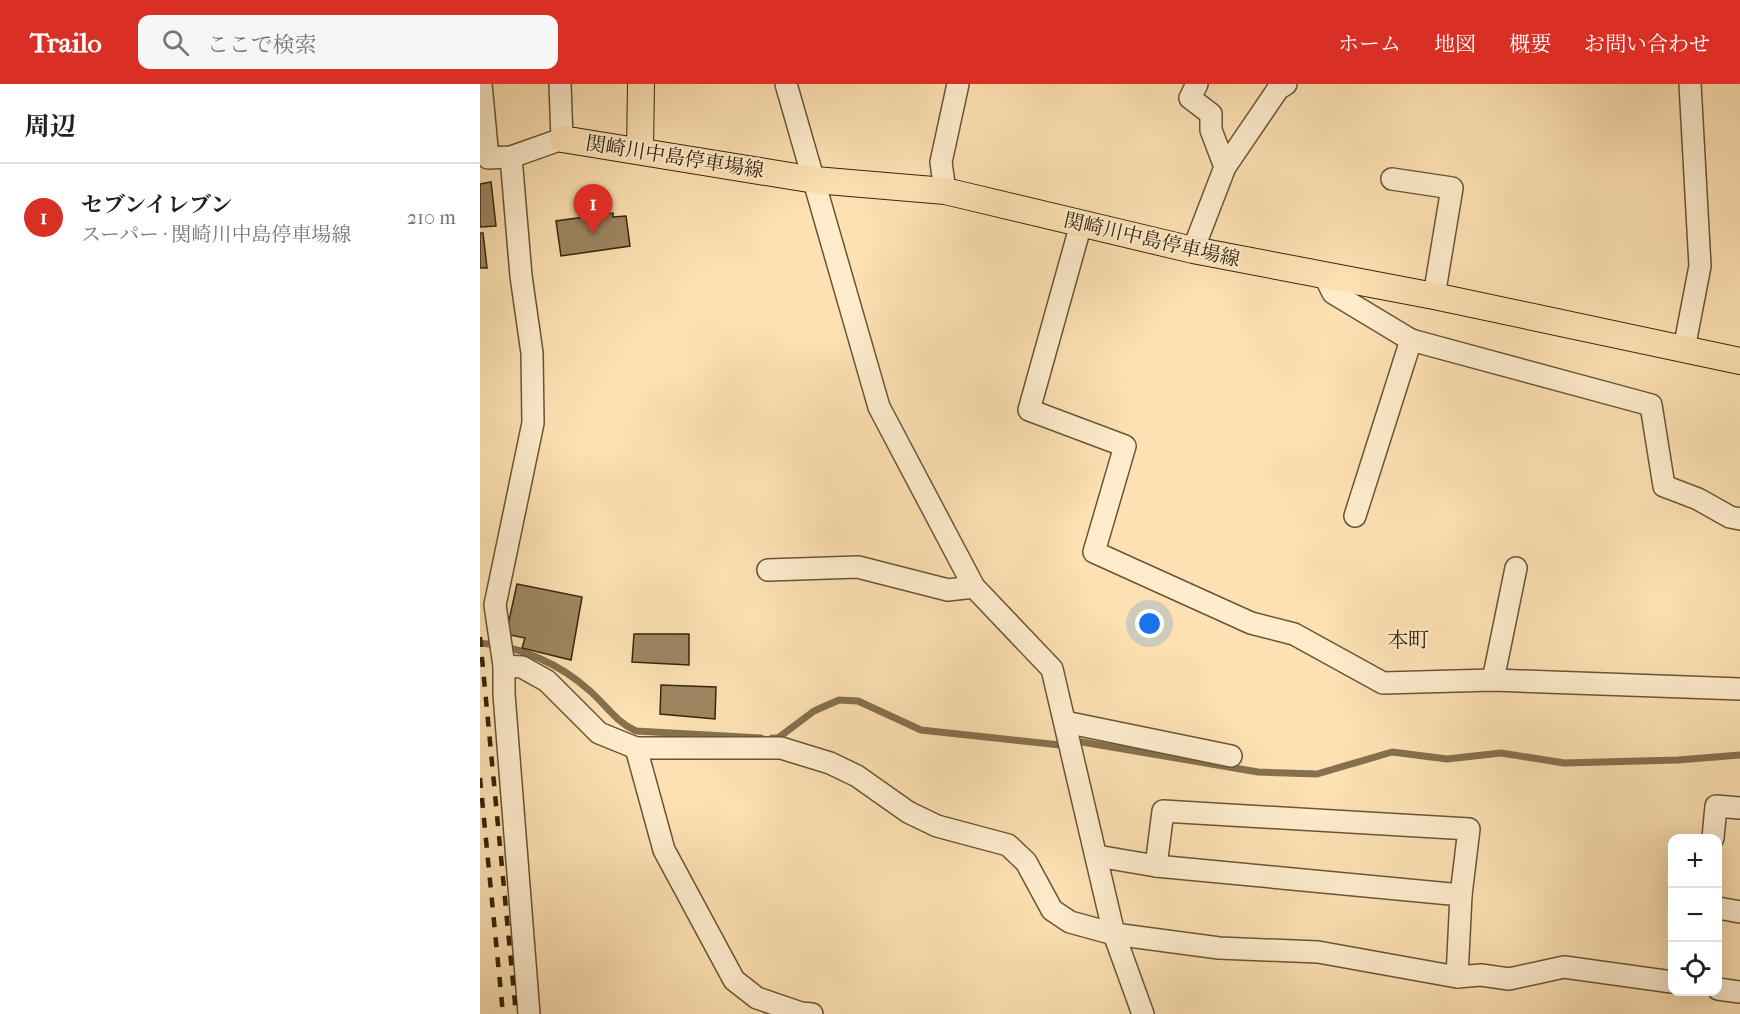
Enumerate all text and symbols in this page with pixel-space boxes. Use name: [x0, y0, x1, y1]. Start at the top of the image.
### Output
search box: [138, 15, 558, 69]
text: Trailo: [30, 26, 102, 59]
icon: search: [159, 26, 192, 59]
text: ここで検索: [207, 32, 317, 58]
text: ホーム: [1338, 32, 1401, 56]
text: 地図: [1434, 32, 1476, 56]
text: 概要: [1509, 32, 1551, 56]
text: お問い合わせ: [1584, 32, 1710, 56]
text: 周辺: [24, 111, 76, 142]
street label: 関崎川中島停車場線: [584, 132, 766, 182]
pin: 1: [574, 184, 612, 234]
text: セブンイレブン: [81, 192, 232, 218]
text: 1: [40, 206, 47, 229]
text: 210 m: [407, 206, 456, 229]
street label: 関崎川中島停車場線: [1062, 209, 1242, 271]
text: スーパー · 関崎川中島停車場線: [81, 223, 352, 246]
your location: [1135, 609, 1164, 638]
district label: 本町: [1387, 628, 1429, 652]
map controls: [1668, 834, 1722, 996]
button: +: [1668, 834, 1722, 888]
button: −: [1668, 888, 1722, 942]
button: locate: [1668, 942, 1722, 996]

